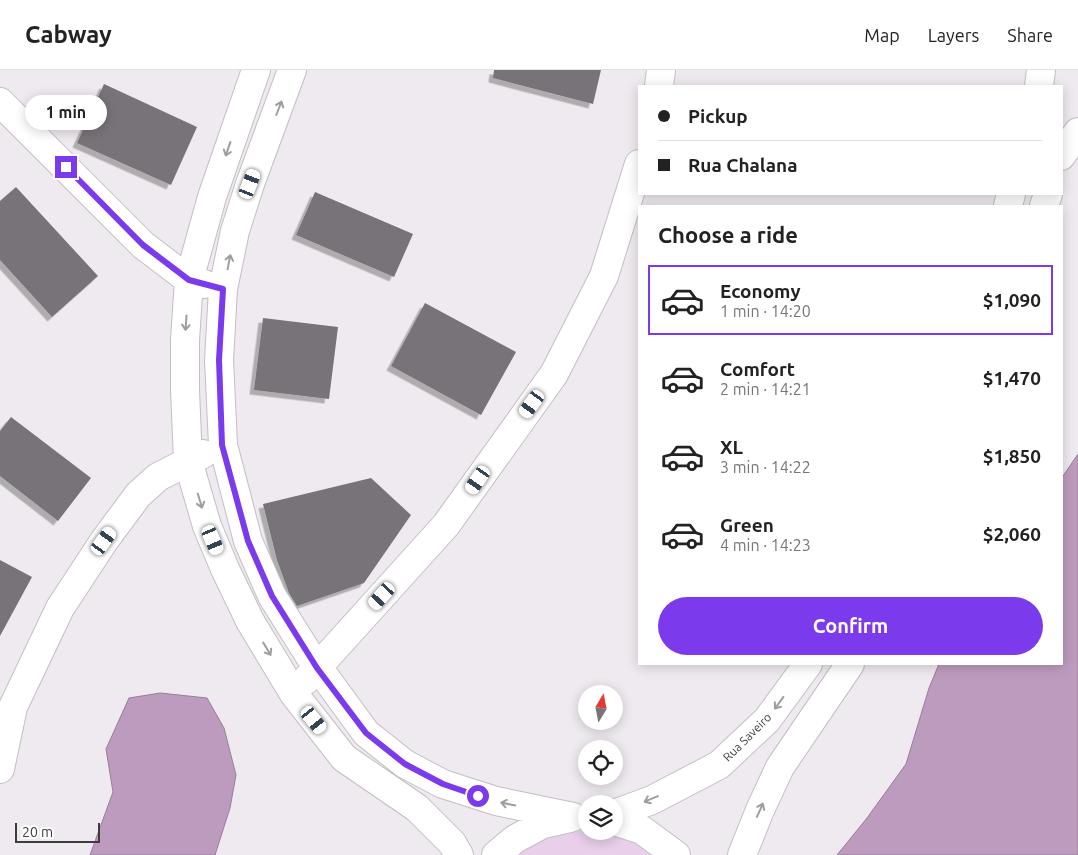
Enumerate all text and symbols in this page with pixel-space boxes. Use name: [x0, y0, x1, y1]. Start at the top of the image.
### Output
text: Cabway: [25, 21, 112, 48]
text: Map: [864, 25, 900, 45]
text: Layers: [928, 25, 979, 45]
text: Share: [1007, 25, 1053, 45]
callout: 1 min: [25, 94, 107, 129]
one-way arrow: [275, 101, 284, 116]
text: 1 min: [46, 103, 86, 121]
text: Pickup: [688, 105, 748, 127]
one-way arrow: [223, 141, 232, 156]
text: Rua Chalana: [688, 154, 798, 176]
route end: [55, 156, 77, 178]
car: [237, 167, 262, 201]
text: Choose a ride: [658, 222, 798, 247]
one-way arrow: [224, 255, 234, 271]
icon: car: [660, 278, 705, 323]
text: Economy: [720, 280, 801, 302]
text: $1,090: [983, 289, 1041, 311]
text: 1 min · 14:20: [720, 302, 811, 320]
one-way arrow: [181, 315, 191, 331]
icon: car: [660, 356, 705, 401]
text: Comfort: [720, 358, 795, 380]
text: $1,470: [983, 367, 1041, 389]
text: 2 min · 14:21: [720, 380, 811, 398]
car: [517, 387, 546, 421]
icon: car: [660, 434, 705, 479]
text: XL: [720, 436, 743, 458]
text: $1,850: [983, 445, 1041, 467]
text: 3 min · 14:22: [720, 458, 811, 476]
car: [463, 463, 492, 497]
one-way arrow: [196, 493, 206, 509]
icon: car: [660, 512, 705, 557]
text: Green: [720, 514, 774, 536]
car: [200, 523, 225, 557]
text: $2,060: [983, 523, 1041, 545]
car: [89, 524, 118, 558]
text: 4 min · 14:23: [720, 536, 811, 554]
car: [366, 580, 397, 612]
button: Confirm: [658, 597, 1043, 655]
one-way arrow: [262, 641, 272, 656]
north arrow: [578, 685, 622, 730]
map controls: [578, 685, 623, 840]
one-way arrow: [774, 696, 784, 710]
car: [298, 704, 329, 736]
street label: Rua Saveiro: [720, 710, 774, 764]
button: locate: [578, 740, 623, 785]
route start: [467, 785, 489, 807]
button: layers: [578, 795, 623, 840]
one-way arrow: [644, 795, 659, 805]
one-way arrow: [501, 799, 517, 808]
one-way arrow: [755, 803, 765, 818]
scale bar: [15, 820, 100, 843]
text: 20 m: [22, 824, 53, 840]

